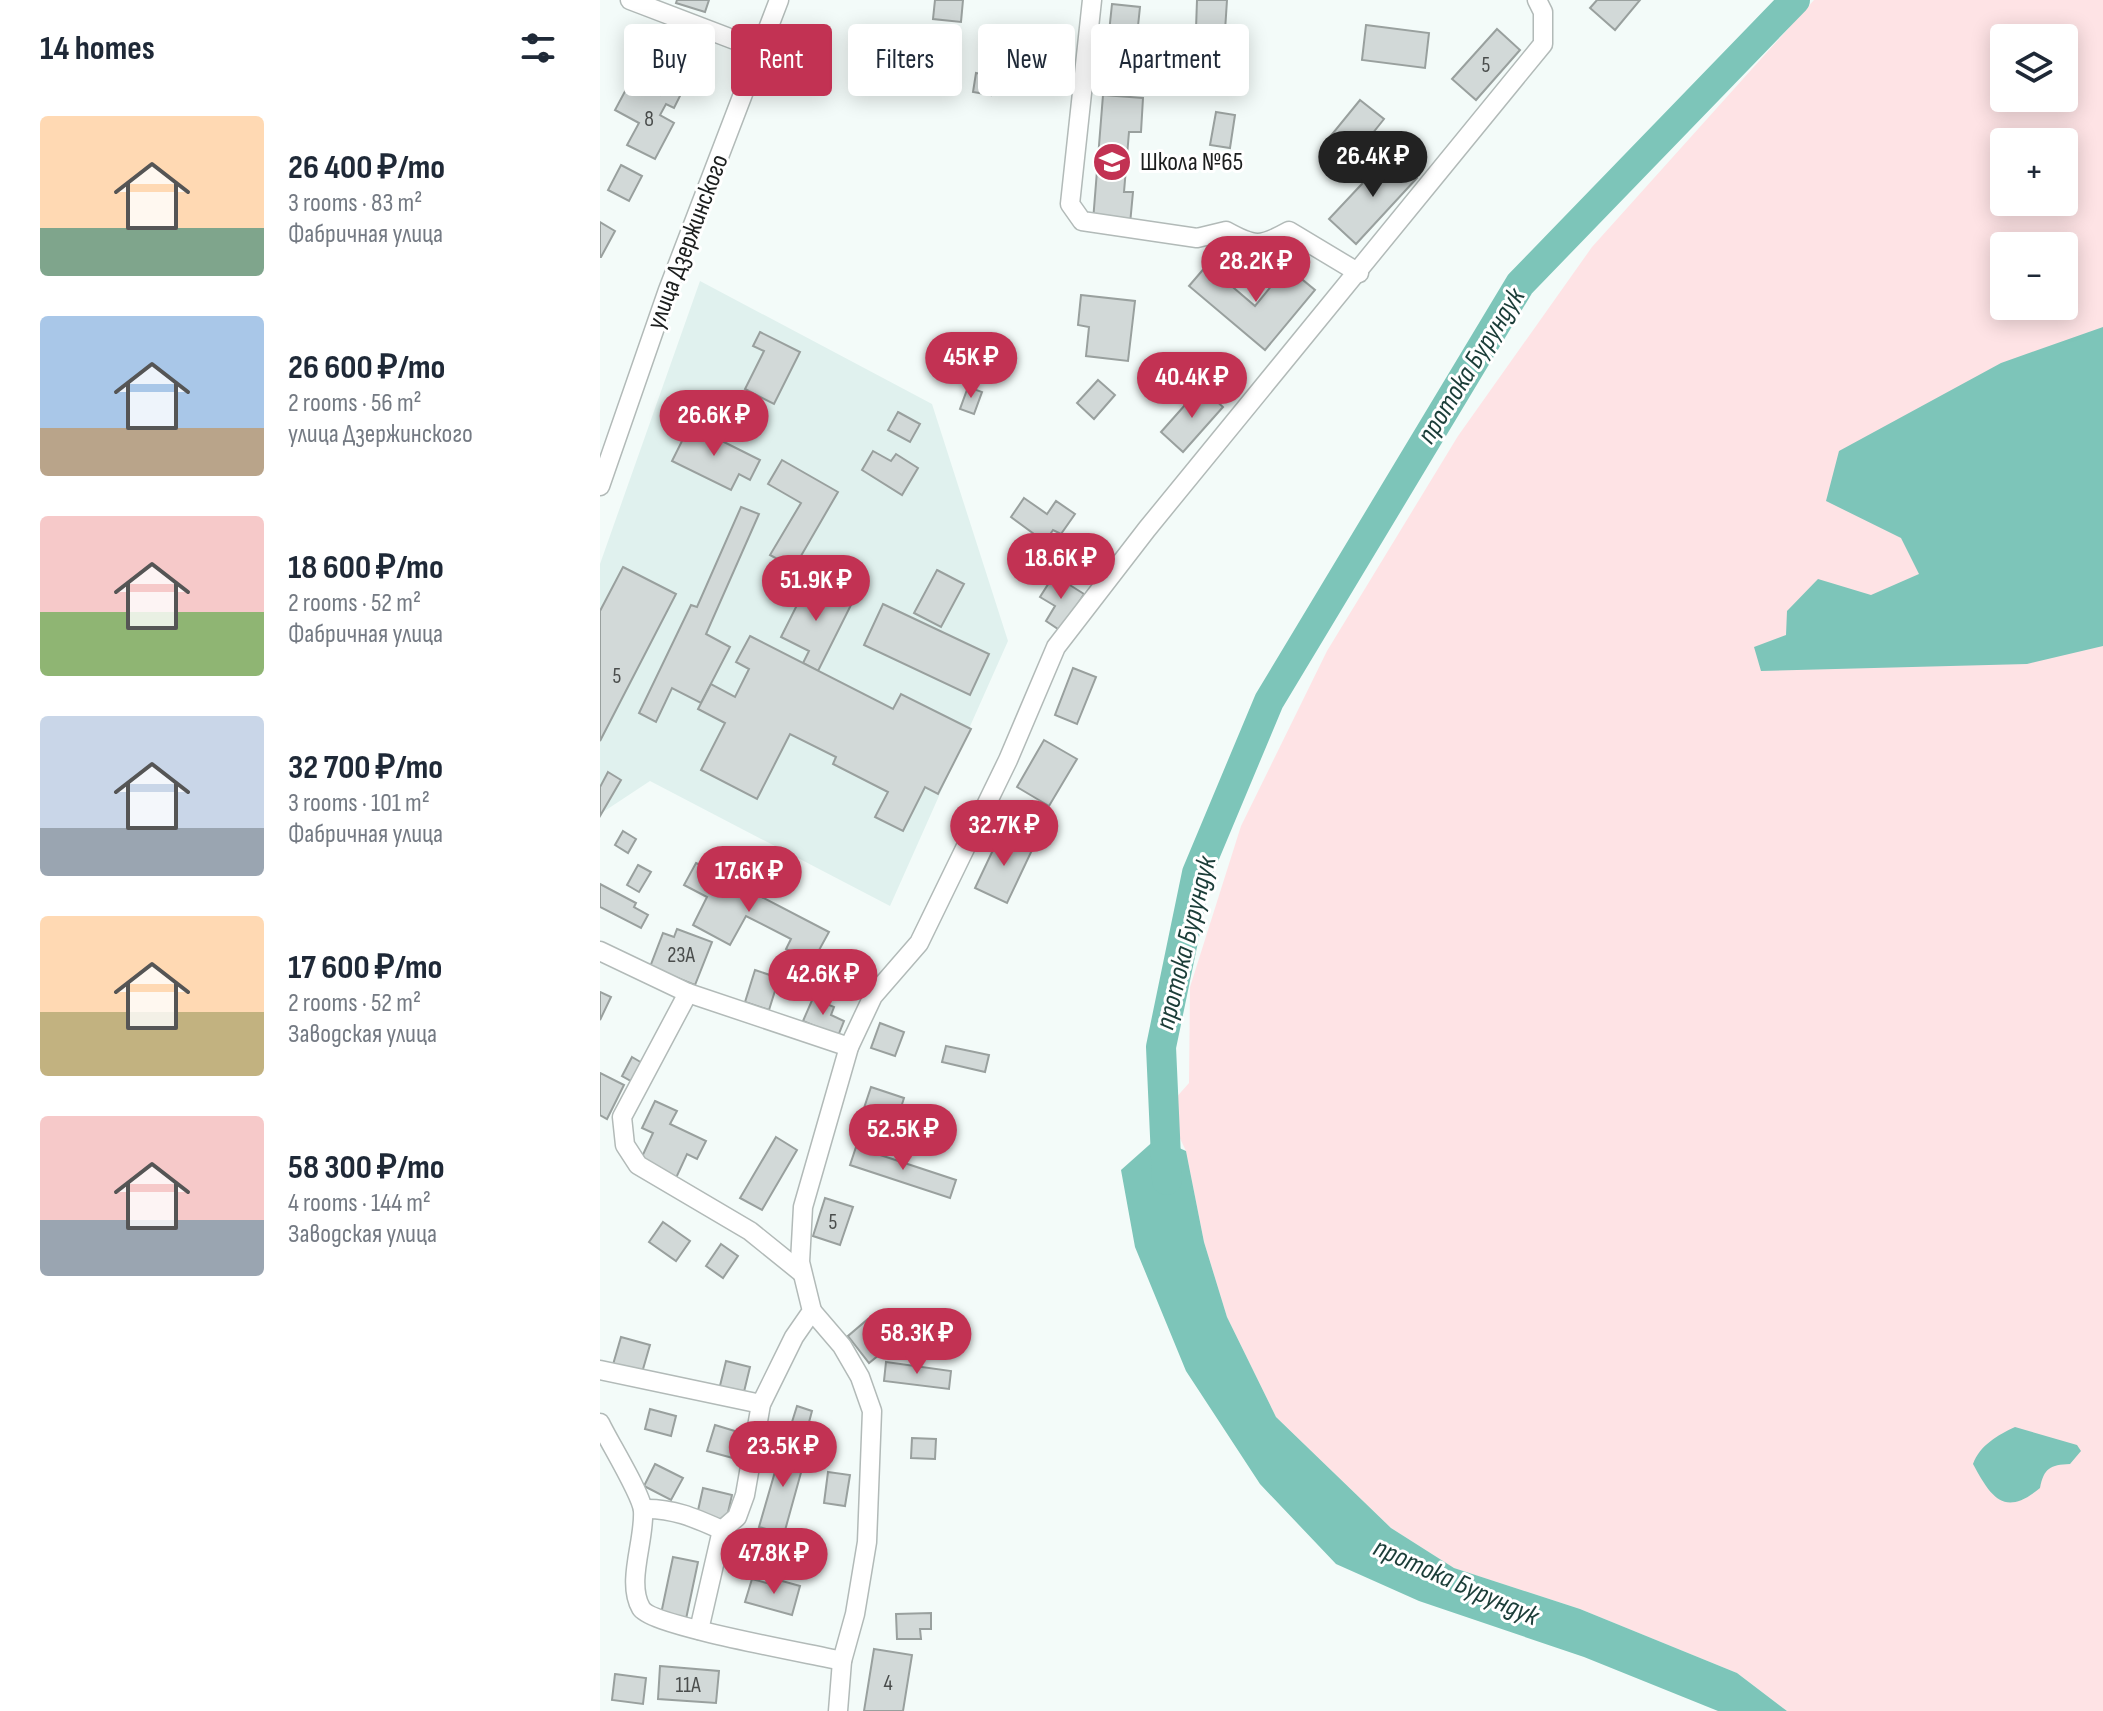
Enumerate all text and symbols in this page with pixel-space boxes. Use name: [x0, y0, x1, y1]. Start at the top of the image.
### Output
chip: Buy: [624, 24, 715, 96]
chip: Rent: [731, 24, 832, 96]
chip: Filters: [848, 24, 962, 96]
chip: New: [978, 24, 1075, 96]
chip: Apartment: [1091, 24, 1249, 96]
map controls: [1990, 24, 2078, 320]
button: layers: [1990, 24, 2078, 112]
icon: filters: [516, 26, 560, 70]
text: 14 homes: [40, 28, 155, 69]
house number: 5: [1482, 52, 1491, 79]
house number: 8: [644, 106, 654, 133]
button: +: [1990, 128, 2078, 216]
pin: 26.4K ₽: [1299, 131, 1447, 199]
school or university icon: Школа №65: [1091, 141, 1133, 183]
text: 26.4K ₽: [1336, 141, 1410, 172]
text: 26 400 ₽/mo: [288, 147, 445, 188]
place label: Школа №65: [1140, 147, 1243, 178]
icon: home: [104, 148, 200, 244]
street label: улица Дзержинского: [640, 150, 736, 334]
text: 3 rooms · 83 m²: [288, 188, 422, 219]
text: Фабричная улица: [288, 219, 443, 250]
button: −: [1990, 232, 2078, 320]
pin: 28.2K ₽: [1182, 236, 1330, 304]
text: 28.2K ₽: [1219, 246, 1293, 277]
water label: протока Бурундук: [1410, 281, 1533, 450]
pin: 45K ₽: [915, 332, 1027, 400]
text: 45K ₽: [943, 342, 999, 373]
text: 26 600 ₽/mo: [288, 347, 445, 388]
icon: home: [104, 348, 200, 444]
pin: 40.4K ₽: [1118, 352, 1266, 420]
text: 40.4K ₽: [1155, 362, 1229, 393]
text: 2 rooms · 56 m²: [288, 388, 422, 419]
pin: 26.6K ₽: [640, 390, 788, 458]
text: 26.6K ₽: [678, 400, 750, 431]
text: улица Дзержинского: [288, 419, 473, 450]
pin: 18.6K ₽: [987, 533, 1135, 601]
text: 18.6K ₽: [1025, 543, 1097, 574]
text: 18 600 ₽/mo: [288, 547, 444, 588]
icon: home: [104, 548, 200, 644]
pin: 51.9K ₽: [742, 555, 890, 623]
text: 51.9K ₽: [780, 565, 852, 596]
text: 2 rooms · 52 m²: [288, 588, 421, 619]
text: Фабричная улица: [288, 619, 443, 650]
house number: 5: [613, 663, 622, 690]
text: 32 700 ₽/mo: [288, 747, 443, 788]
icon: home: [104, 748, 200, 844]
text: 3 rooms · 101 m²: [288, 788, 430, 819]
pin: 32.7K ₽: [930, 800, 1078, 868]
text: 32.7K ₽: [968, 810, 1040, 841]
text: Фабричная улица: [288, 819, 443, 850]
pin: 17.6K ₽: [675, 846, 823, 914]
water label: протока Бурундук: [1149, 852, 1224, 1033]
text: 17.6K ₽: [715, 856, 783, 887]
house number: 23А: [667, 942, 695, 969]
text: 17 600 ₽/mo: [288, 947, 442, 988]
icon: home: [104, 948, 200, 1044]
pin: 42.6K ₽: [749, 949, 897, 1017]
text: 42.6K ₽: [786, 959, 860, 990]
text: 2 rooms · 52 m²: [288, 988, 421, 1019]
text: Заводская улица: [288, 1019, 437, 1050]
pin: 52.5K ₽: [829, 1104, 977, 1172]
text: 52.5K ₽: [867, 1114, 939, 1145]
text: 58 300 ₽/mo: [288, 1147, 445, 1188]
icon: home: [104, 1148, 200, 1244]
text: 4 rooms · 144 m²: [288, 1188, 431, 1219]
house number: 5: [829, 1209, 838, 1236]
text: Заводская улица: [288, 1219, 437, 1250]
pin: 58.3K ₽: [843, 1308, 991, 1376]
text: 58.3K ₽: [880, 1318, 954, 1349]
pin: 23.5K ₽: [709, 1421, 857, 1489]
text: 23.5K ₽: [747, 1431, 819, 1462]
pin: 47.8K ₽: [700, 1528, 848, 1596]
water label: протока Бурундук: [1368, 1531, 1545, 1634]
text: 47.8K ₽: [739, 1538, 809, 1569]
house number: 4: [883, 1670, 893, 1697]
house number: 11А: [675, 1672, 701, 1699]

